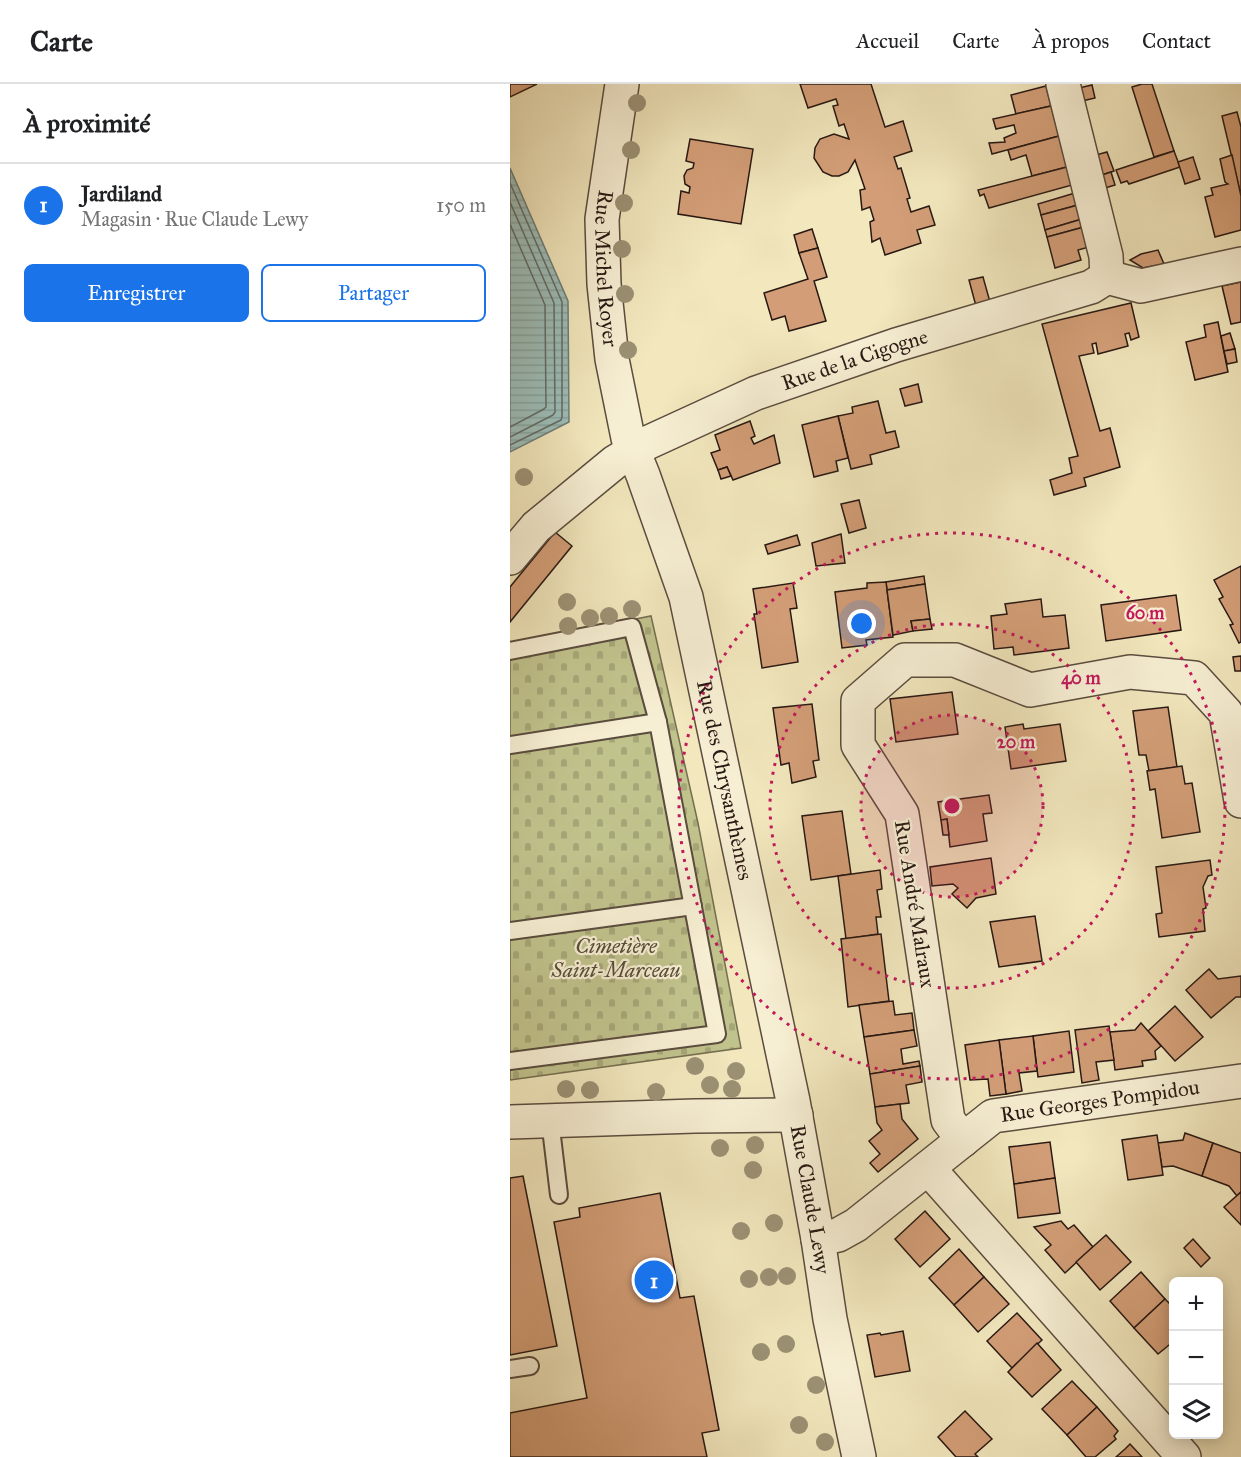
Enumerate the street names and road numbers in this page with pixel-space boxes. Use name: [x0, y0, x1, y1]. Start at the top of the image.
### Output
street label: Rue Michel Royer: [589, 188, 624, 348]
street label: Rue de la Cigogne: [778, 323, 931, 396]
street label: Rue des Chrysanthèmes: [691, 678, 759, 883]
street label: Rue André Malraux: [889, 818, 941, 990]
street label: Rue Georges Pompidou: [999, 1074, 1201, 1128]
street label: Rue Claude Lewy: [785, 1123, 836, 1277]

